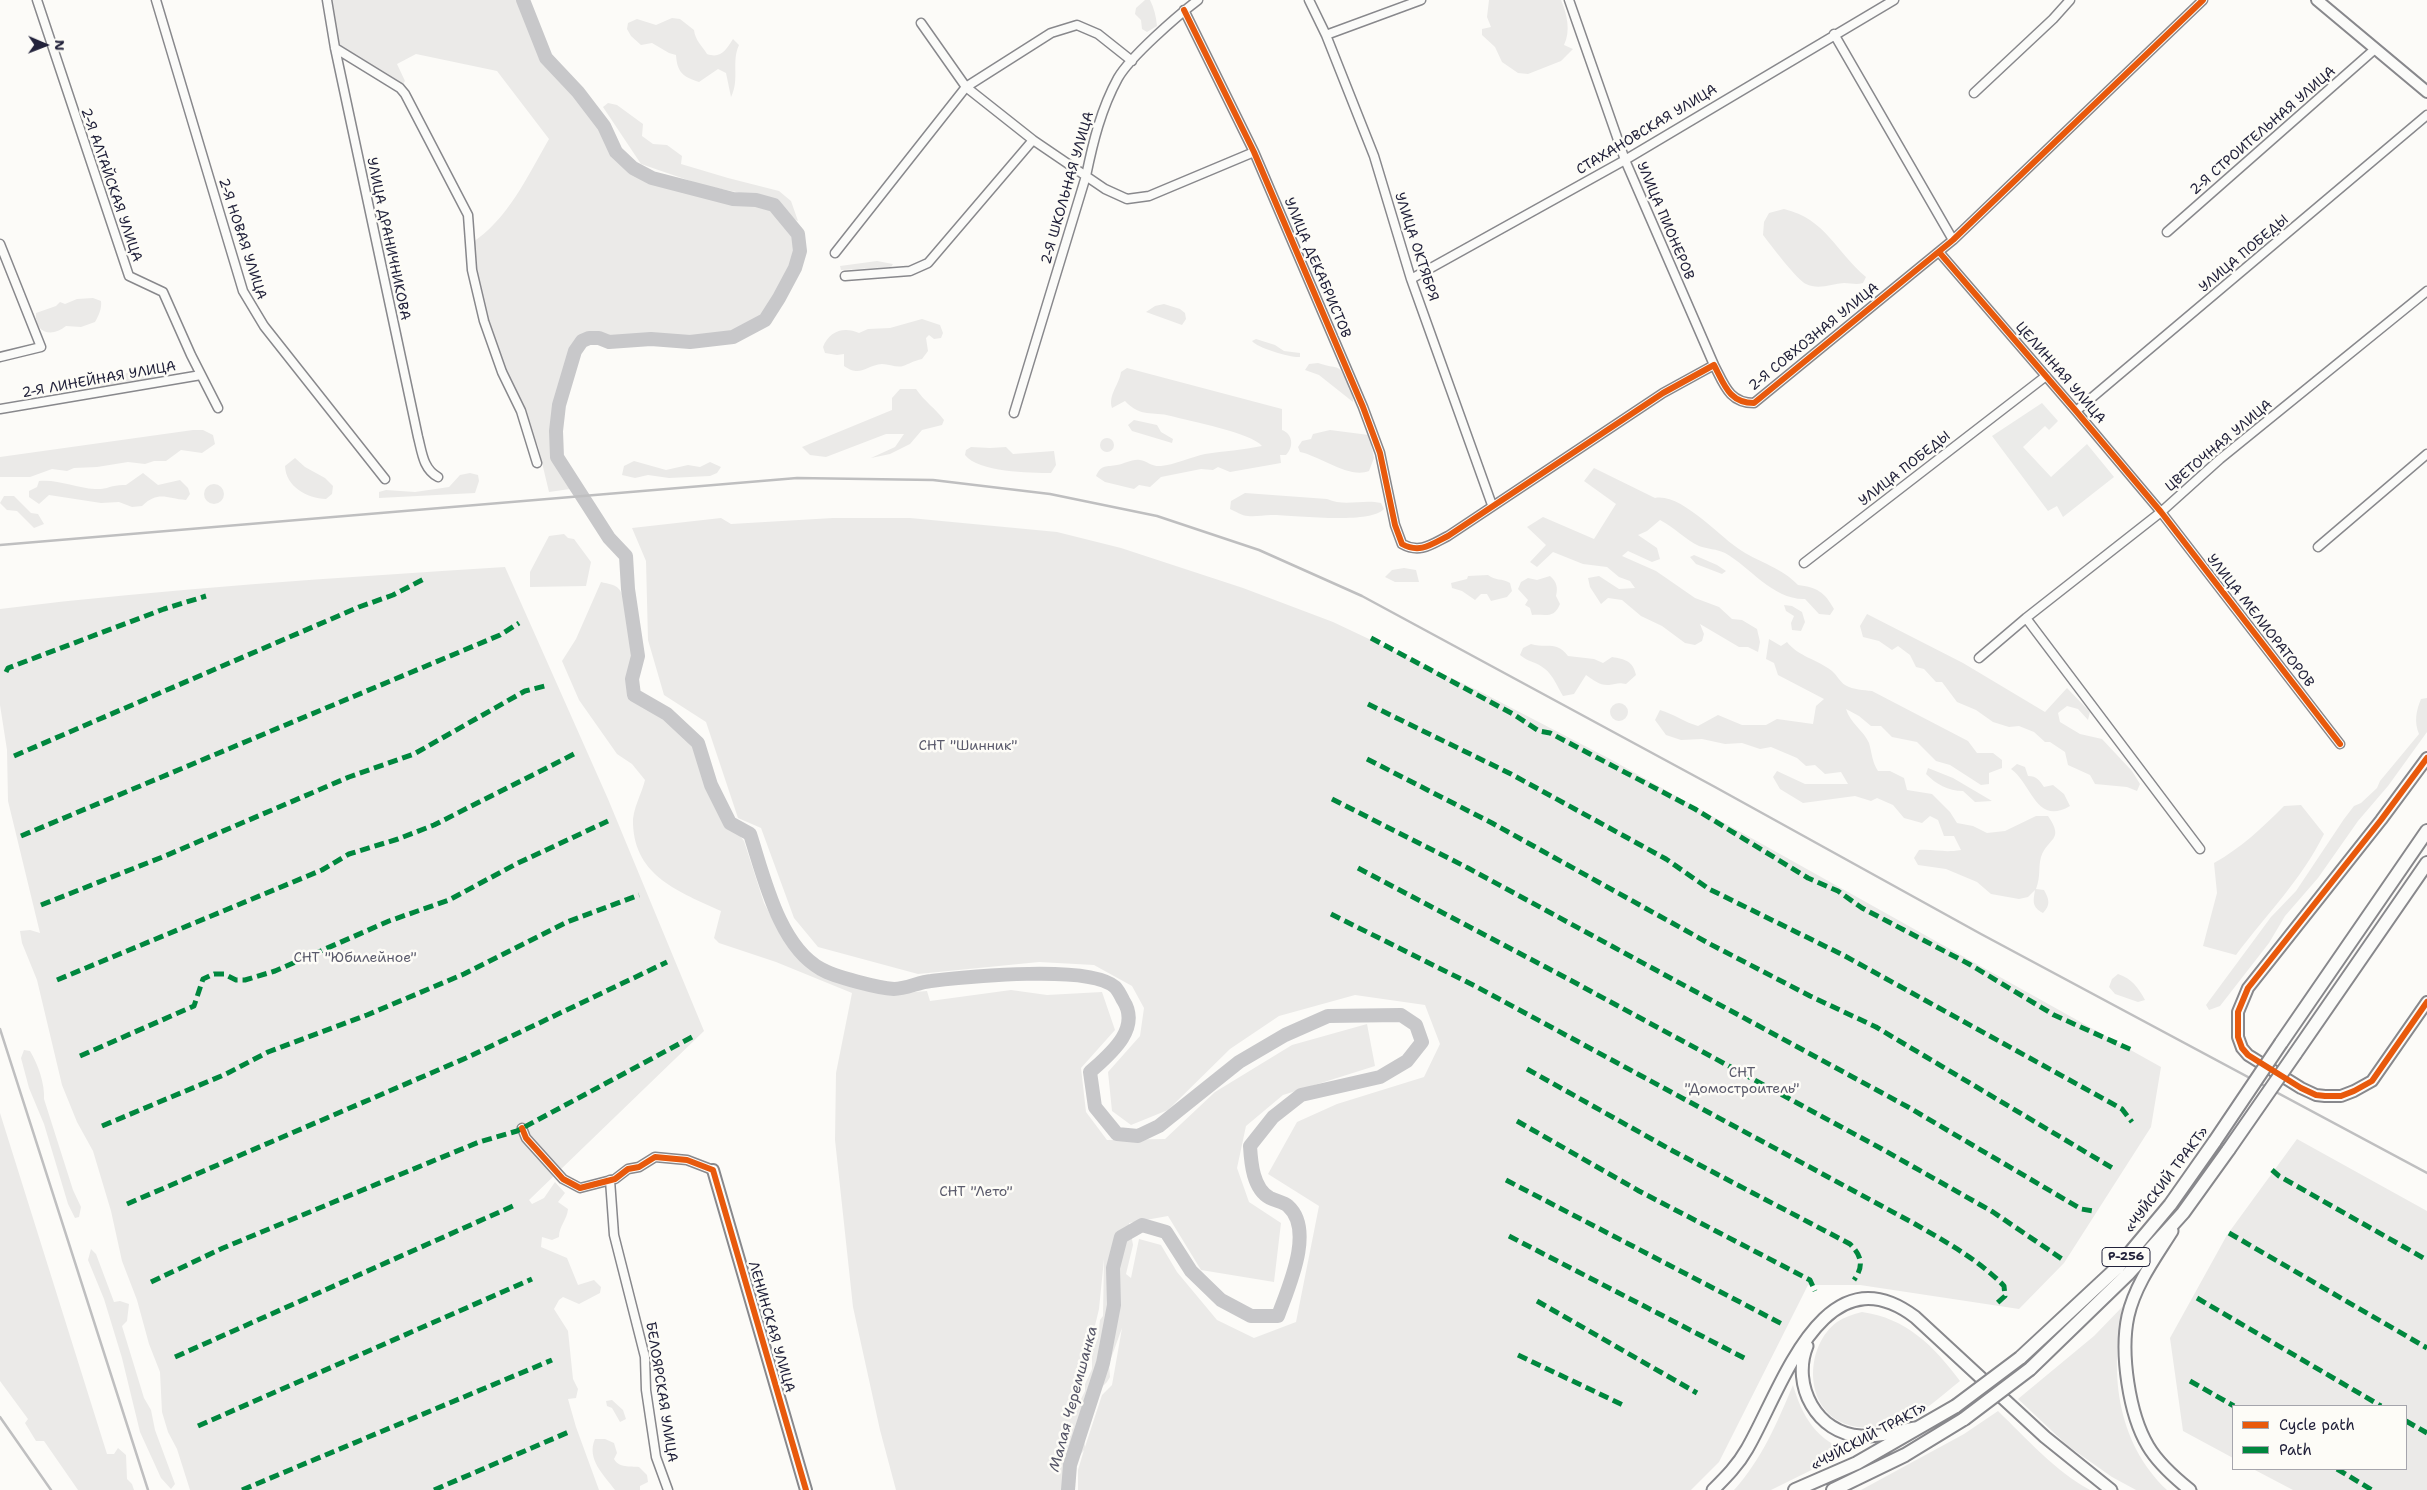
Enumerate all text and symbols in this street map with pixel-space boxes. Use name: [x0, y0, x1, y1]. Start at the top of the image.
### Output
north arrow: [20, 20, 70, 70]
text: N: [51, 40, 69, 51]
street label: 2-Я СТРОИТЕЛЬНАЯ УЛИЦА: [2187, 63, 2339, 199]
street label: СТАХАНОВСКАЯ УЛИЦА: [1573, 81, 1721, 179]
street label: 2-Я АЛТАЙСКАЯ УЛИЦА: [77, 106, 145, 264]
street label: 2-Я ШКОЛЬНАЯ УЛИЦА: [1038, 110, 1098, 266]
street label: УЛИЦА ДРАНИЧНИКОВА: [363, 156, 413, 322]
street label: УЛИЦА ПИОНЕРОВ: [1633, 160, 1697, 282]
street label: 2-Я НОВАЯ УЛИЦА: [214, 176, 270, 302]
street label: УЛИЦА ОКТЯБРЯ: [1390, 191, 1442, 303]
street label: УЛИЦА ДЕКАБРИСТОВ: [1280, 195, 1354, 341]
street label: УЛИЦА ПОБЕДЫ: [2196, 212, 2292, 296]
street label: 2-Я СОВХОЗНАЯ УЛИЦА: [1746, 279, 1882, 395]
street label: ЦЕЛИННАЯ УЛИЦА: [2011, 319, 2109, 427]
street label: 2-Я ЛИНЕЙНАЯ УЛИЦА: [21, 358, 177, 402]
street label: ЦВЕТОЧНАЯ УЛИЦА: [2162, 396, 2276, 496]
street label: УЛИЦА ПОБЕДЫ: [1856, 428, 1954, 510]
street label: УЛИЦА МЕЛИОРАТОРОВ: [2203, 551, 2317, 691]
park label: СНТ "Шинник": [919, 738, 1017, 754]
park label: СНТ "Юбилейное": [293, 950, 417, 966]
park label: СНТ "Домостроитель": [1685, 1065, 1799, 1098]
street label: «ЧУЙСКИЙ ТРАКТ»: [2122, 1124, 2212, 1236]
park label: СНТ "Лето": [939, 1184, 1013, 1200]
road number: Р-256: [2102, 1248, 2150, 1266]
street label: ЛЕНИНСКАЯ УЛИЦА: [744, 1259, 798, 1395]
street label: БЕЛОЯРСКАЯ УЛИЦА: [642, 1321, 680, 1463]
water label: Малая Черемшанка: [1046, 1324, 1102, 1474]
street label: «ЧУЙСКИЙ ТРАКТ»: [1808, 1399, 1930, 1475]
legend: [2232, 1405, 2407, 1470]
text: Cycle path: [2279, 1415, 2355, 1435]
text: Path: [2279, 1440, 2312, 1460]

